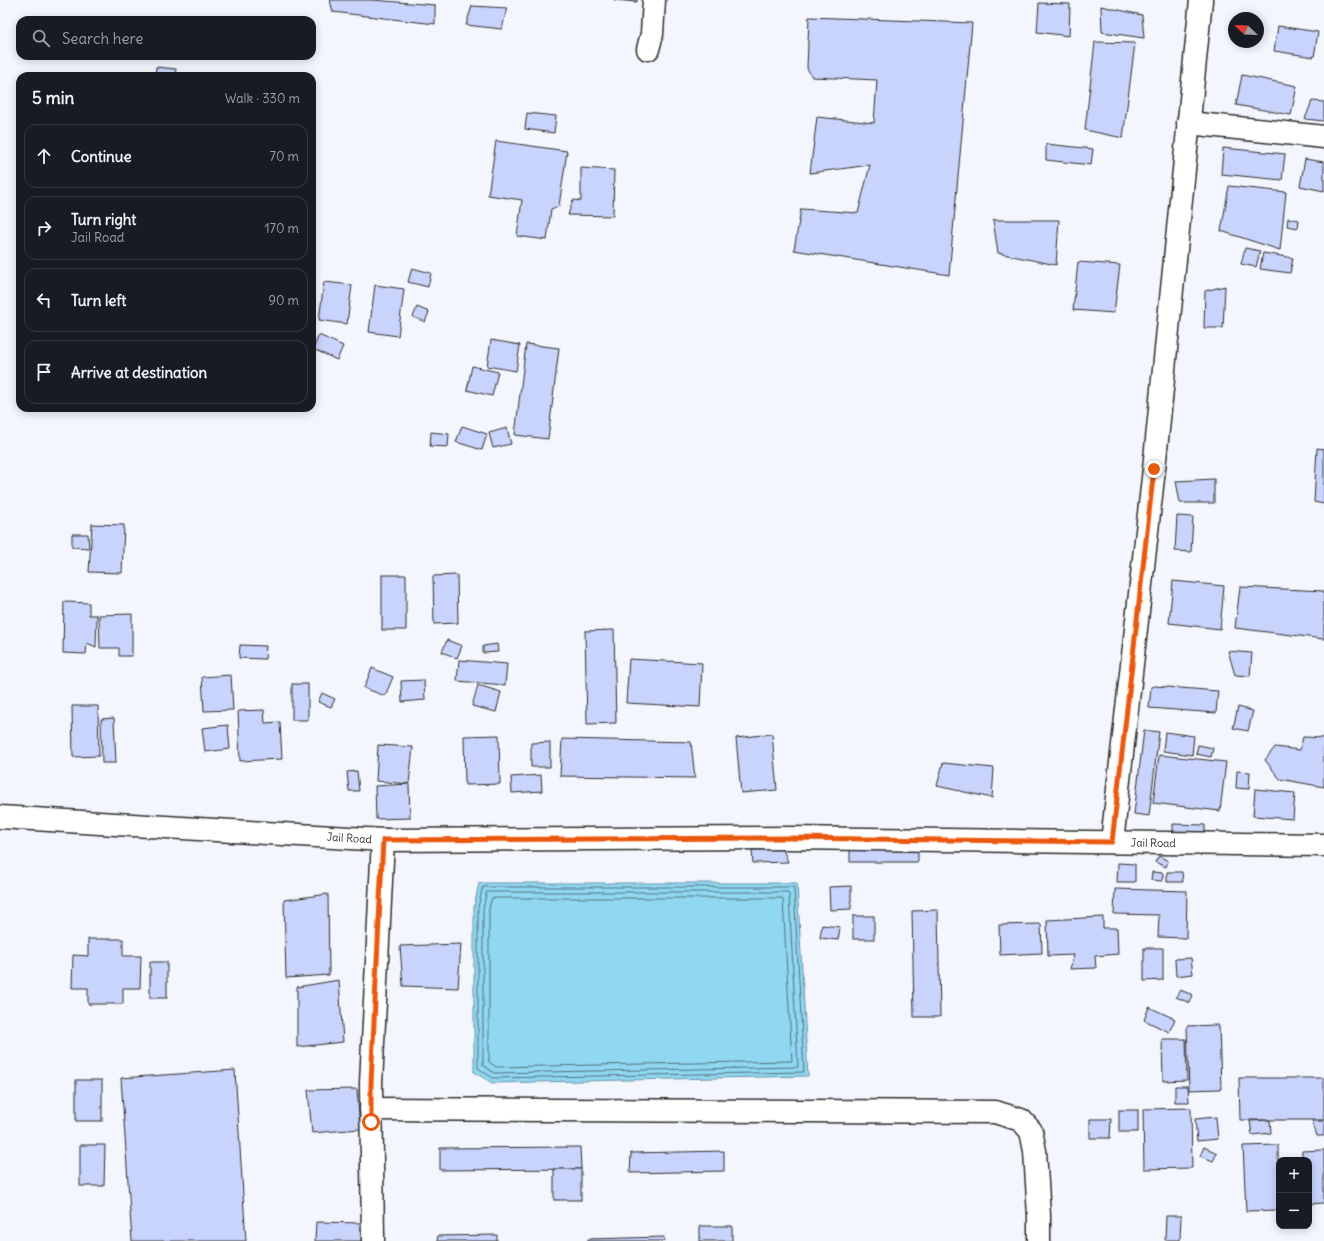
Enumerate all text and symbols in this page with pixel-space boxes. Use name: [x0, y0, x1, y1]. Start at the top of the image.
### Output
north arrow: [1228, 12, 1264, 48]
search box: [16, 16, 316, 60]
icon: search: [30, 27, 52, 49]
text: Search here: [62, 29, 143, 48]
text: 5 min: [32, 87, 74, 109]
text: Walk · 330 m: [225, 90, 300, 107]
icon: ahead: [33, 145, 55, 167]
text: Continue: [71, 147, 132, 166]
text: 70 m: [270, 148, 299, 165]
text: Turn right: [71, 210, 136, 229]
icon: right: [33, 217, 55, 239]
text: 170 m: [264, 220, 299, 237]
text: Jail Road: [71, 229, 124, 246]
icon: left: [33, 289, 55, 311]
text: Turn left: [71, 291, 126, 310]
text: 90 m: [268, 292, 299, 309]
icon: arrive: [33, 361, 55, 383]
text: Arrive at destination: [71, 363, 207, 382]
route end: [1145, 460, 1163, 478]
street label: Jail Road: [326, 830, 373, 846]
street label: Jail Road: [1131, 835, 1177, 850]
route start: [362, 1113, 380, 1131]
map controls: [1276, 1157, 1312, 1229]
button: +: [1276, 1157, 1312, 1193]
button: −: [1276, 1193, 1312, 1229]

